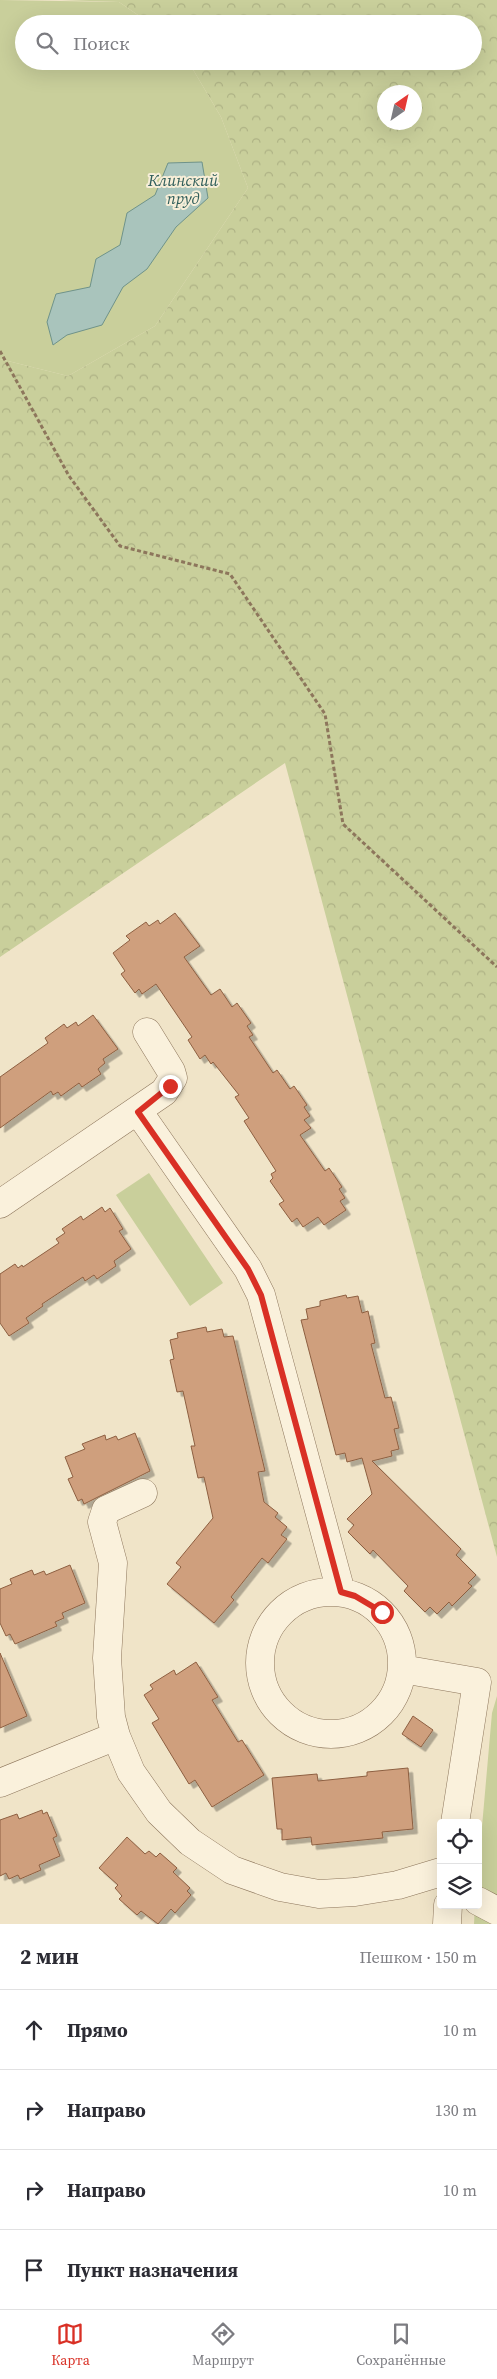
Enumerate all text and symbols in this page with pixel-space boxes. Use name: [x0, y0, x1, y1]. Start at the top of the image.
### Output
search box: [15, 15, 482, 70]
icon: search: [33, 29, 61, 57]
text: Поиск: [73, 30, 130, 56]
north arrow: [377, 85, 422, 130]
water label: Клинский пруд: [147, 169, 219, 209]
route end: [159, 1075, 182, 1098]
route start: [371, 1601, 394, 1624]
map controls: [437, 1819, 482, 1909]
button: locate: [437, 1819, 482, 1864]
button: layers: [437, 1864, 482, 1909]
text: 2 мин: [20, 1942, 79, 1971]
text: Пешком · 150 m: [359, 1946, 477, 1968]
icon: ahead: [20, 2016, 48, 2044]
text: Прямо: [67, 2017, 128, 2043]
text: 10 m: [443, 2019, 477, 2041]
icon: right: [20, 2096, 48, 2124]
text: Направо: [67, 2097, 146, 2123]
text: 130 m: [435, 2099, 477, 2121]
icon: right: [20, 2176, 48, 2204]
text: Направо: [67, 2177, 146, 2203]
text: 10 m: [443, 2179, 477, 2201]
icon: arrive: [20, 2256, 48, 2284]
text: Пункт назначения: [67, 2257, 238, 2283]
tab: Карта: [51, 2320, 90, 2370]
tab: Маршрут: [192, 2320, 254, 2370]
tab: Сохранённые: [356, 2320, 446, 2370]

